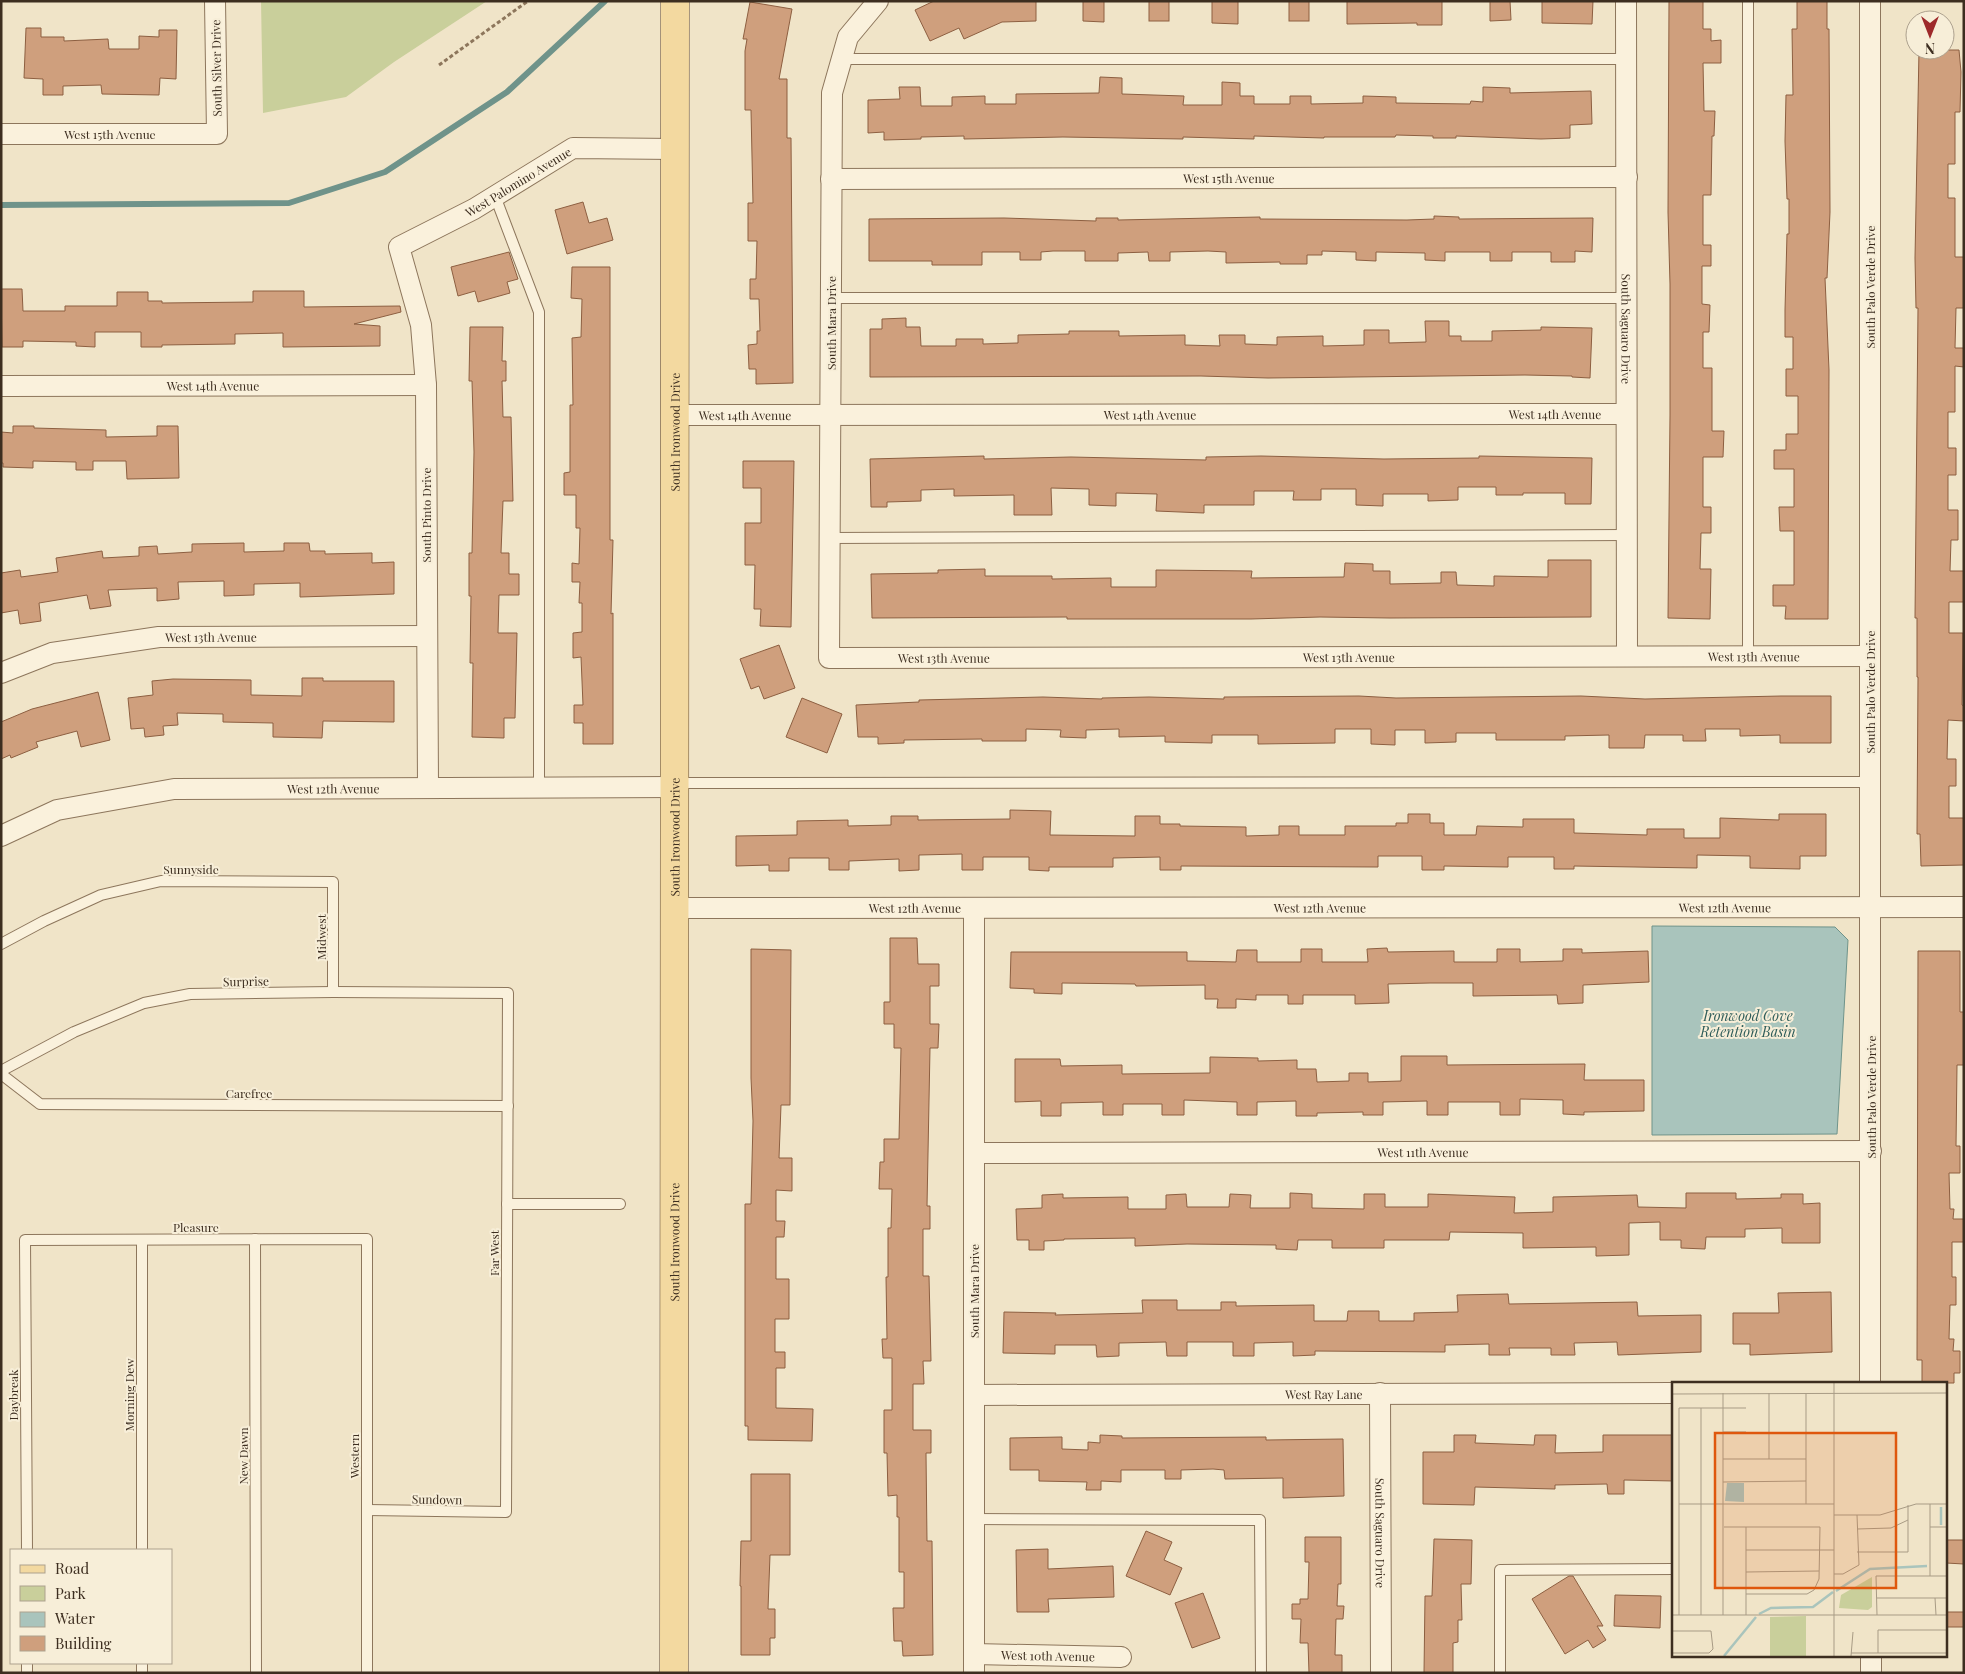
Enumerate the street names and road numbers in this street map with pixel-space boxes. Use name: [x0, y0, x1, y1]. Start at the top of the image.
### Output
street label: South Silver Drive: [207, 19, 225, 117]
street label: West 15th Avenue: [63, 126, 156, 142]
street label: West Palomino Avenue: [461, 143, 574, 221]
street label: West 15th Avenue: [1182, 170, 1275, 186]
street label: South Palo Verde Drive: [1862, 225, 1878, 349]
street label: South Saguaro Drive: [1618, 274, 1635, 384]
street label: South Mara Drive: [823, 276, 839, 370]
street label: South Ironwood Drive: [667, 373, 683, 491]
street label: West 14th Avenue: [166, 377, 259, 394]
street label: West 14th Avenue: [1103, 406, 1196, 423]
street label: West 14th Avenue: [1508, 406, 1601, 422]
street label: West 14th Avenue: [698, 407, 791, 423]
street label: South Pinto Drive: [418, 467, 434, 563]
street label: West 13th Avenue: [164, 629, 257, 645]
street label: South Palo Verde Drive: [1862, 630, 1878, 754]
street label: West 13th Avenue: [1707, 648, 1800, 664]
street label: West 13th Avenue: [1302, 649, 1395, 665]
street label: West 13th Avenue: [897, 650, 990, 666]
street label: South Ironwood Drive: [666, 778, 683, 896]
street label: West 12th Avenue: [286, 780, 380, 797]
street label: Sunnyside: [163, 861, 219, 877]
street label: West 12th Avenue: [1273, 899, 1366, 916]
street label: West 12th Avenue: [1678, 899, 1771, 915]
street label: West 12th Avenue: [868, 900, 961, 916]
street label: Midwest: [313, 913, 329, 960]
street label: Surprise: [223, 973, 269, 989]
street label: South Palo Verde Drive: [1863, 1035, 1879, 1159]
street label: Carefree: [226, 1085, 272, 1101]
street label: West 11th Avenue: [1376, 1144, 1469, 1160]
street label: South Ironwood Drive: [666, 1183, 682, 1301]
street label: Pleasure: [173, 1219, 219, 1235]
street label: Far West: [486, 1229, 502, 1276]
street label: South Mara Drive: [966, 1244, 982, 1338]
street label: Morning Dew: [121, 1358, 137, 1432]
street label: Daybreak: [5, 1369, 21, 1421]
street label: West Ray Lane: [1284, 1386, 1363, 1402]
street label: New Dawn: [235, 1427, 251, 1485]
street label: Western: [346, 1434, 362, 1479]
street label: South Saguaro Drive: [1372, 1478, 1389, 1588]
street label: Sundown: [412, 1491, 462, 1507]
street label: West 10th Avenue: [1000, 1647, 1095, 1664]

